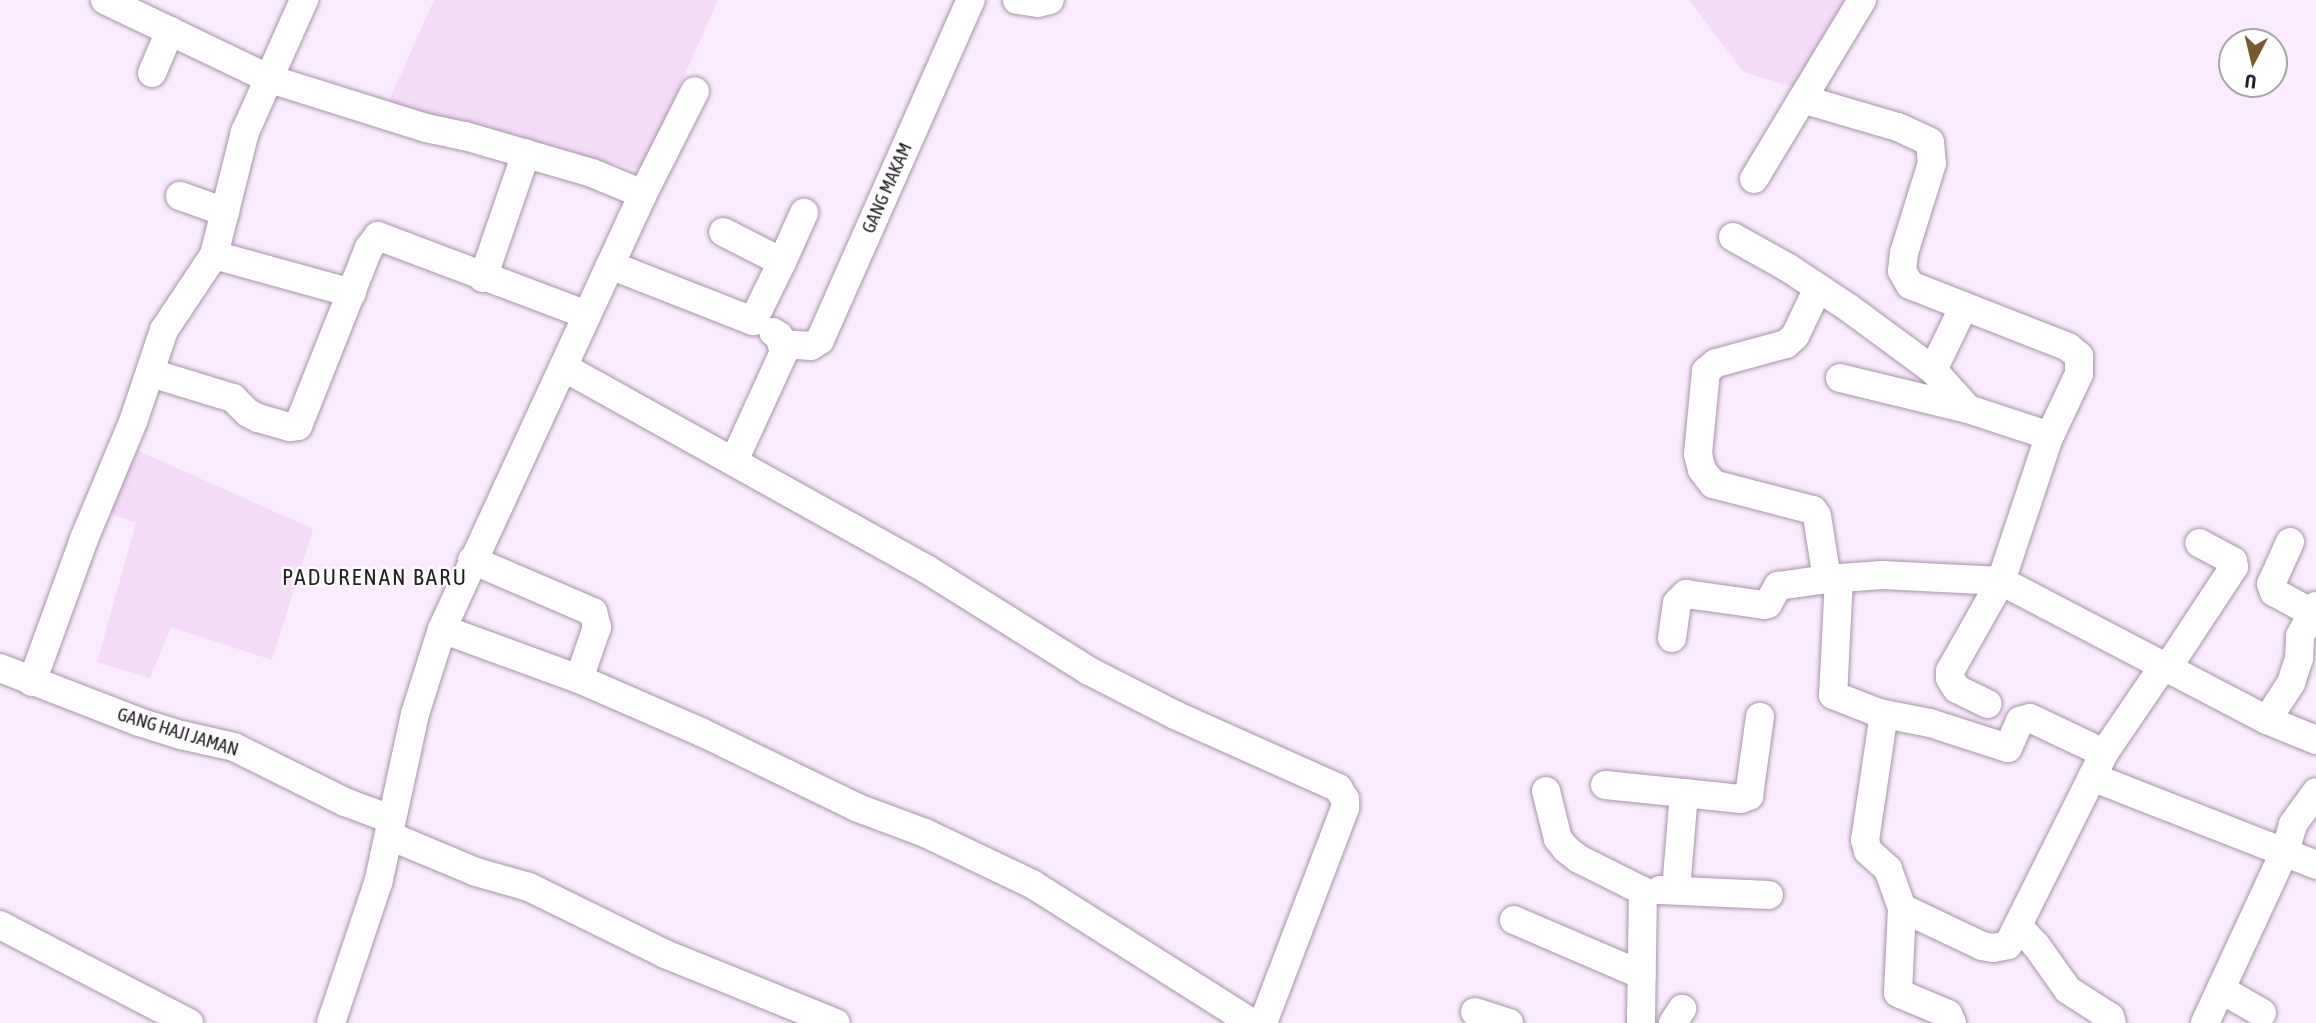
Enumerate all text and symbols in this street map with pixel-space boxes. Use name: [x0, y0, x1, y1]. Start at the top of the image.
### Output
north arrow: [2218, 28, 2288, 98]
text: U: [2244, 70, 2258, 93]
street label: GANG MAKAM: [857, 139, 917, 237]
district label: PADURENAN BARU: [284, 563, 466, 591]
street label: GANG HAJI JAMAN: [115, 703, 241, 761]

